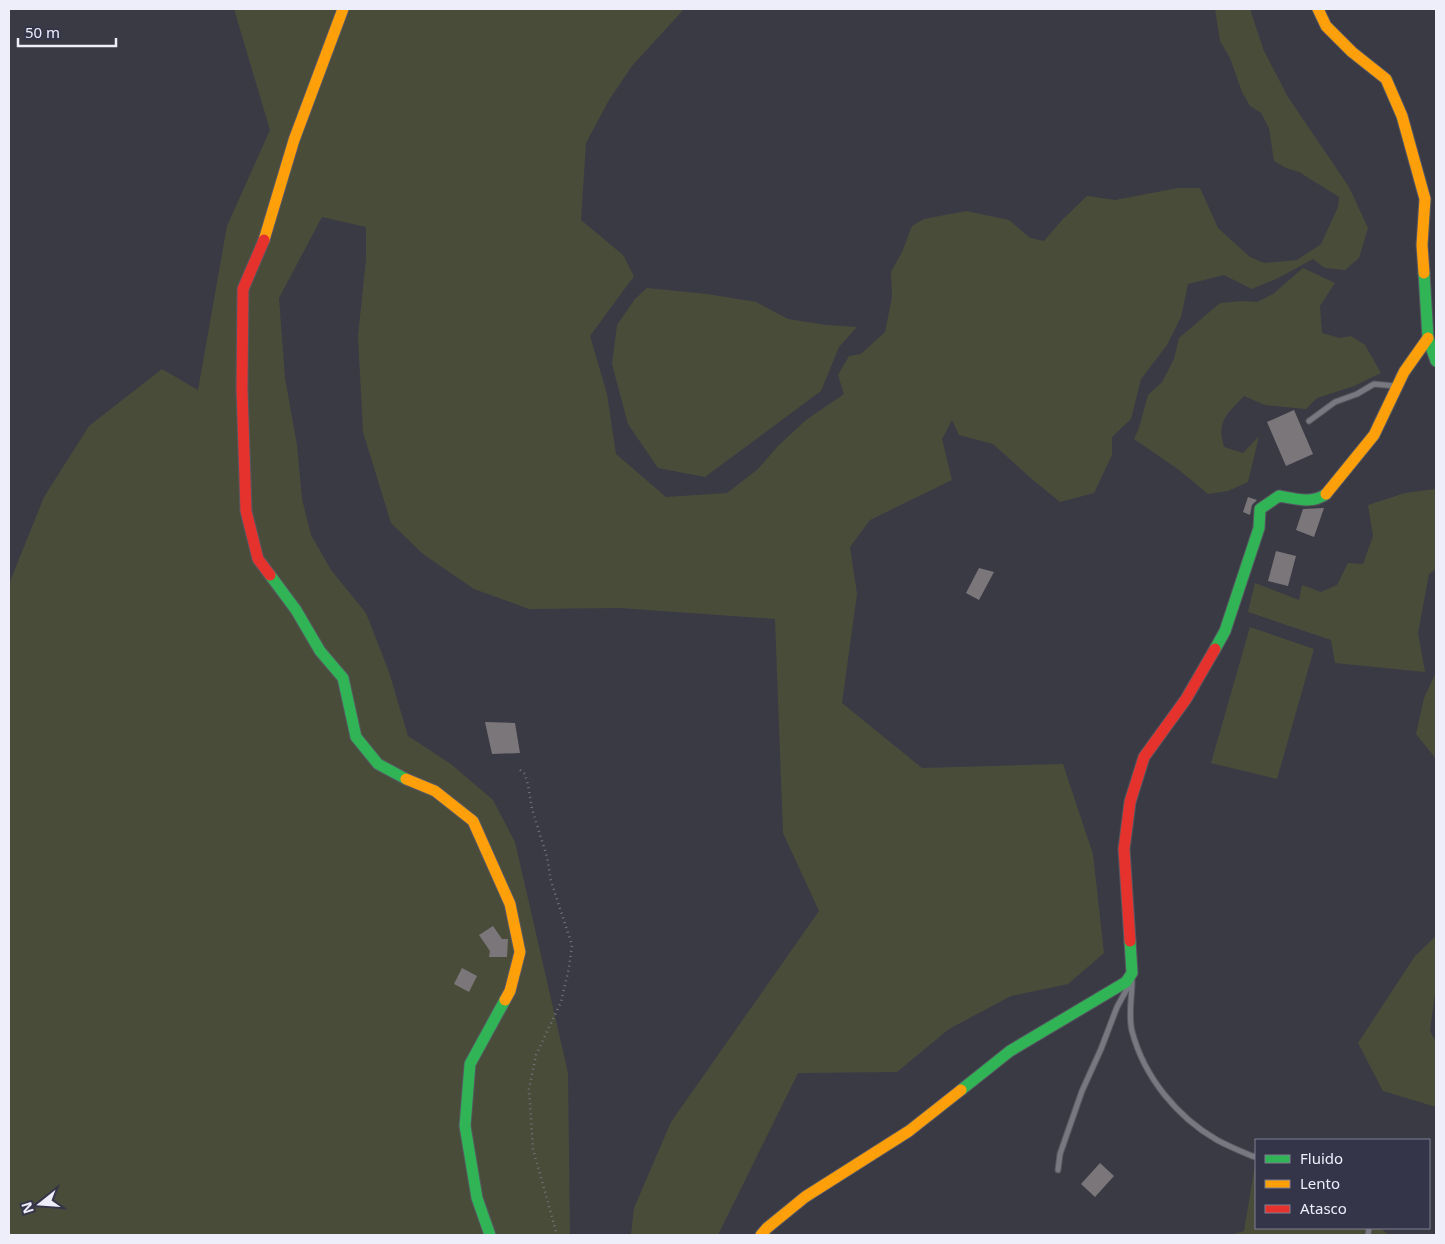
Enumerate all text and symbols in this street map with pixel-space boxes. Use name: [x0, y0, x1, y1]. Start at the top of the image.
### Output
scale bar: [18, 15, 115, 47]
text: 50 m: [25, 22, 60, 42]
legend: [1255, 1139, 1430, 1229]
text: Fluido: [1300, 1148, 1343, 1168]
text: Lento: [1300, 1173, 1340, 1193]
north arrow: [15, 1179, 65, 1229]
text: Atasco: [1300, 1198, 1347, 1218]
text: N: [16, 1200, 38, 1216]

